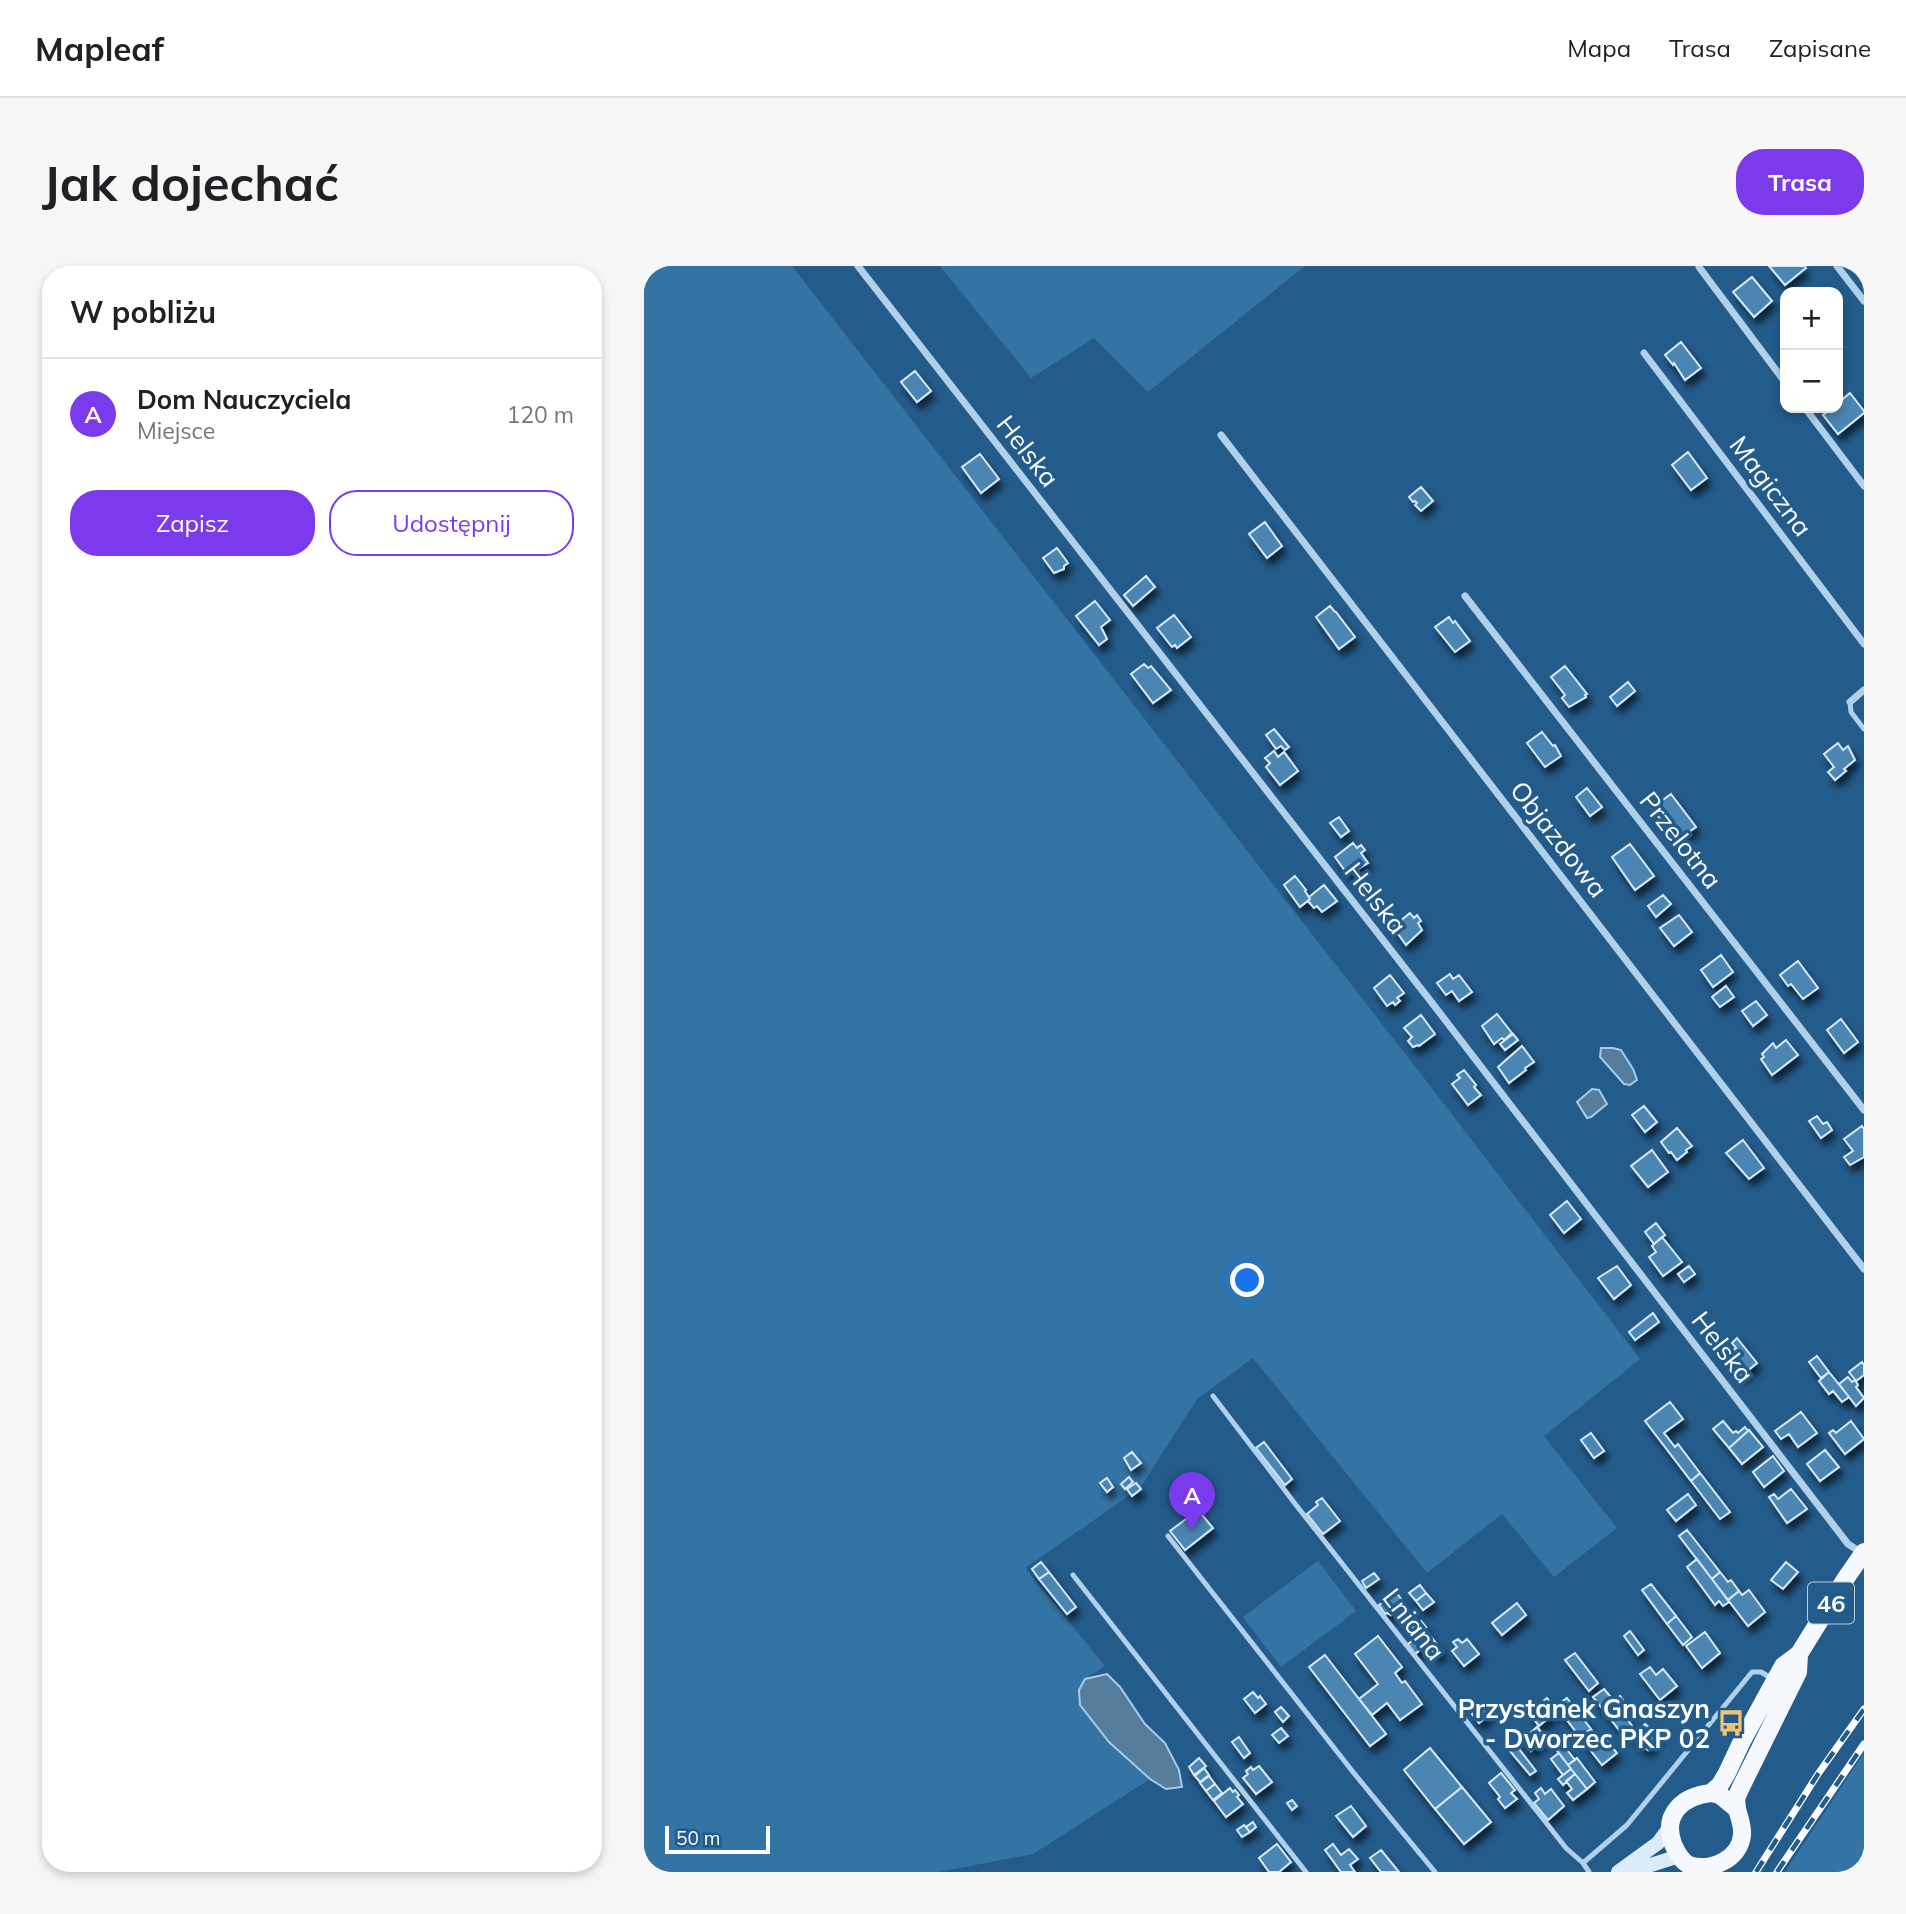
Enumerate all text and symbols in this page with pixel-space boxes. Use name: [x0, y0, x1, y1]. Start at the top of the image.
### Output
text: Mapleaf: [35, 28, 164, 69]
text: Mapa: [1567, 33, 1631, 63]
text: Trasa: [1669, 33, 1731, 63]
text: Zapisane: [1769, 33, 1871, 63]
button: Trasa: [1736, 149, 1864, 215]
text: Jak dojechać: [42, 152, 339, 213]
map controls: [1780, 287, 1843, 413]
button: +: [1780, 287, 1843, 350]
text: W pobliżu: [70, 293, 216, 331]
button: −: [1780, 350, 1843, 413]
text: Dom Nauczyciela: [137, 383, 351, 416]
text: A: [84, 400, 102, 429]
text: 120 m: [506, 400, 574, 429]
street label: Helska: [990, 409, 1066, 493]
text: Miejsce: [137, 416, 215, 445]
street label: Magiczna: [1723, 429, 1819, 543]
button: Zapisz: [70, 490, 315, 556]
button: Udostępnij: [329, 490, 574, 556]
street label: Objazdowa: [1503, 774, 1615, 904]
street label: Przelotna: [1633, 785, 1729, 895]
street label: Helska: [1338, 856, 1414, 940]
your location: [1230, 1263, 1264, 1297]
street label: Helska: [1685, 1305, 1761, 1389]
pin: A: [1169, 1472, 1215, 1530]
street label: Lniana: [1376, 1582, 1452, 1666]
road number: 46: [1808, 1582, 1854, 1624]
place label: Przystanek Gnaszyn - Dworzec PKP 02: [1458, 1692, 1710, 1755]
bus stop icon: Przystanek Gnaszyn - Dworzec PKP 02: [1716, 1708, 1746, 1738]
scale bar: [665, 1823, 770, 1855]
text: 50 m: [676, 1826, 720, 1850]

